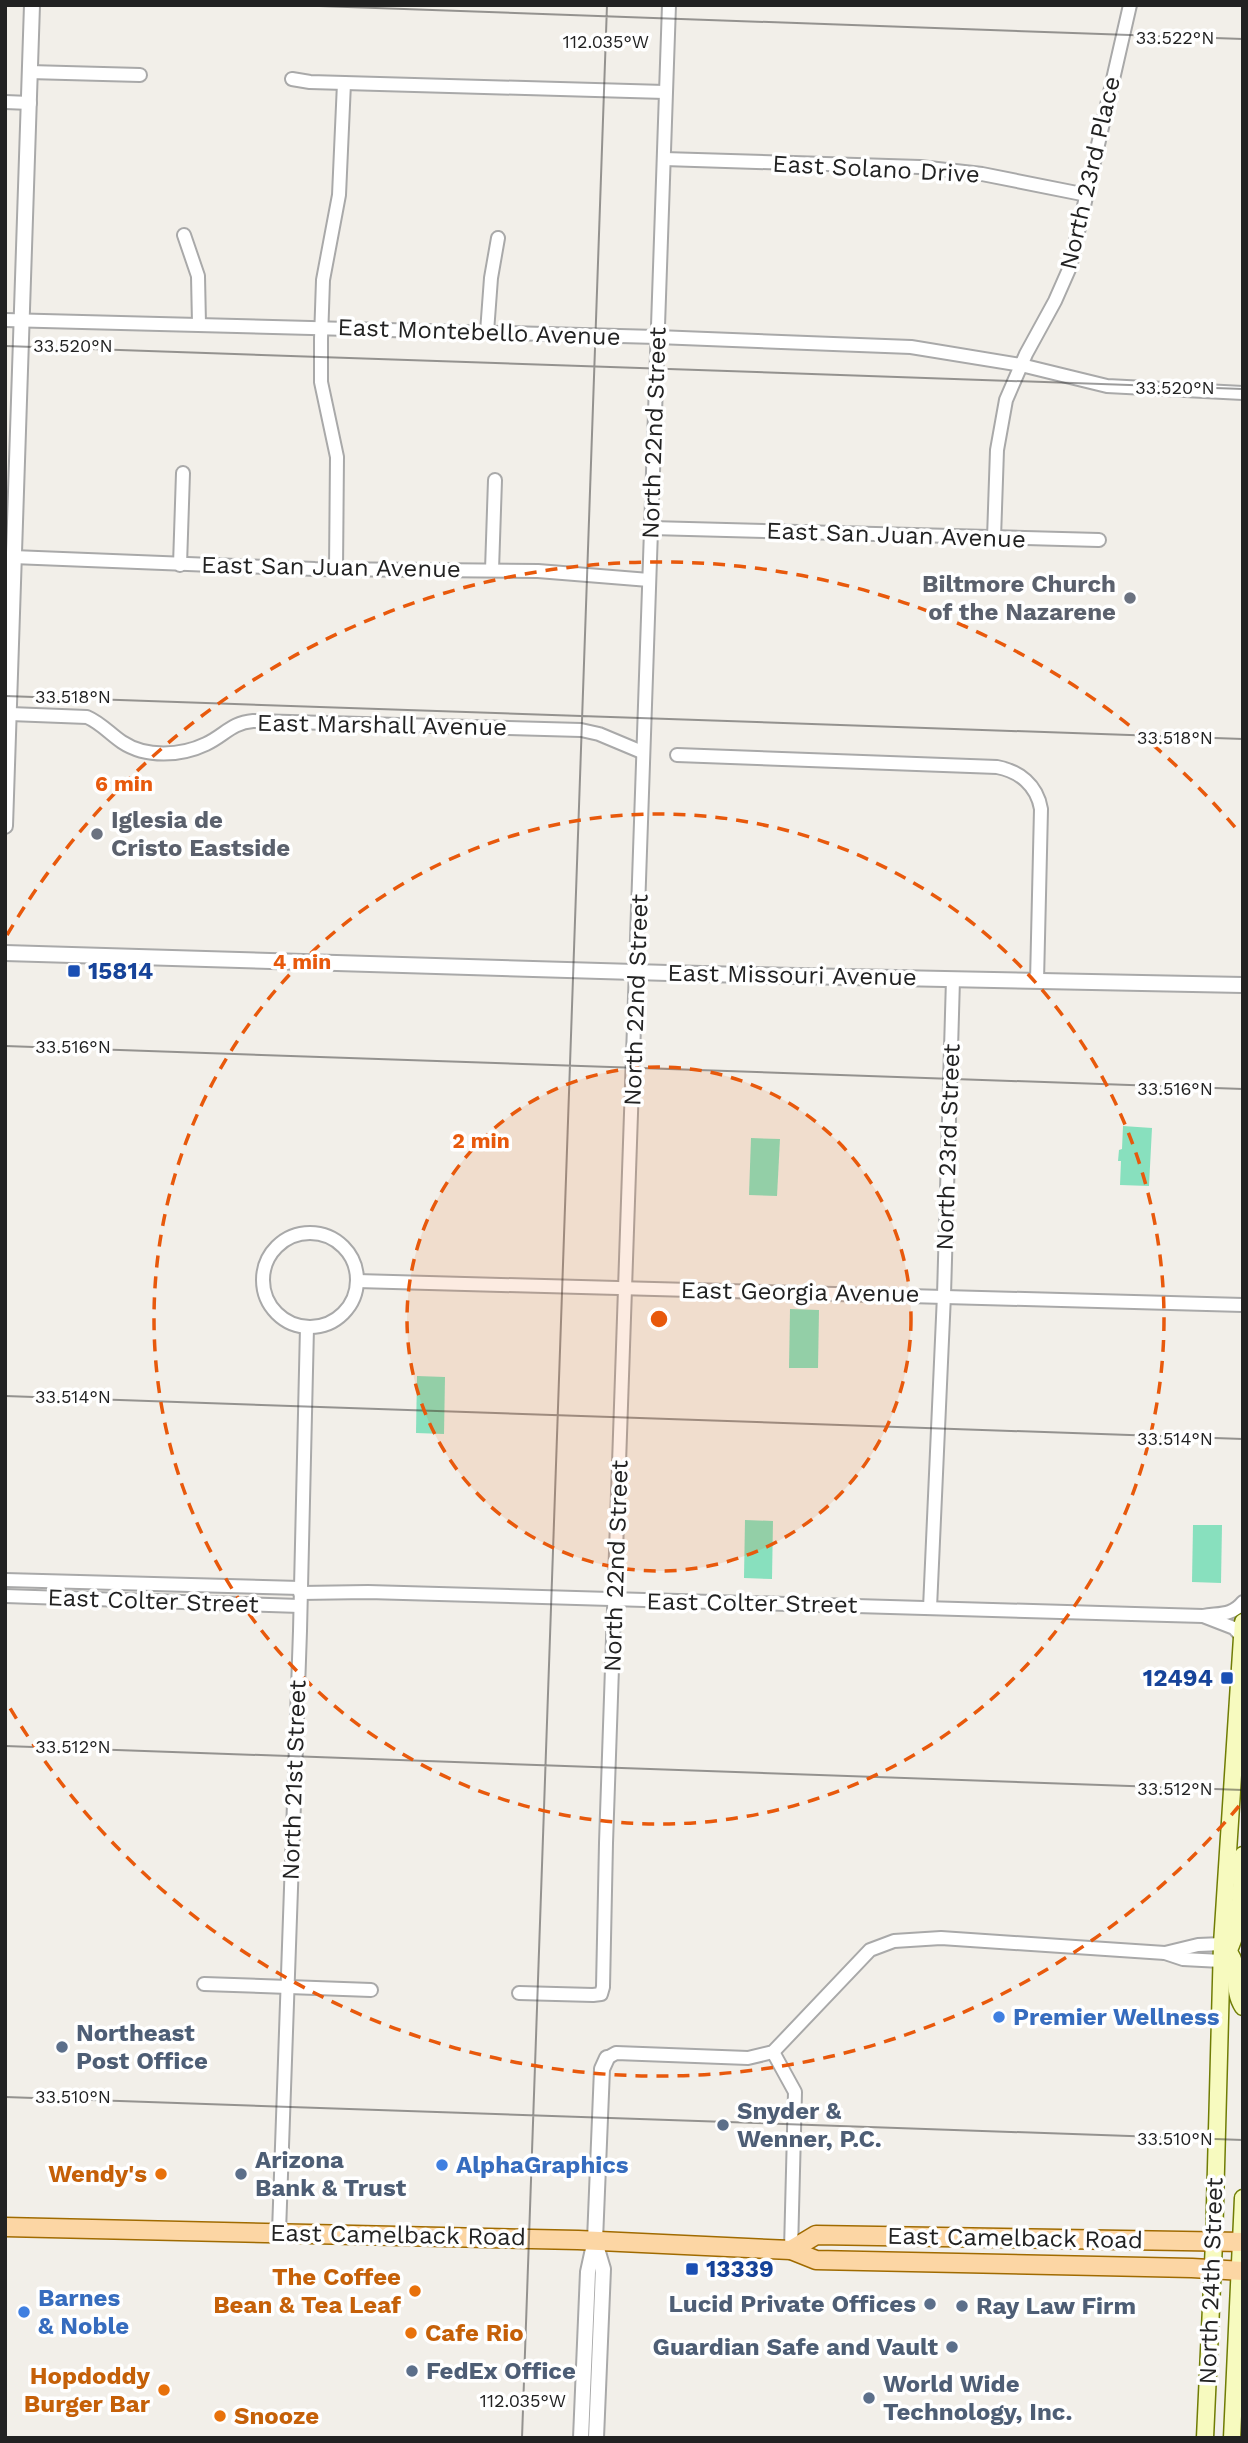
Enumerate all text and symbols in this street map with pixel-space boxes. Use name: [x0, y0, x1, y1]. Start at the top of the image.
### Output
text: 33.522°N: [1136, 27, 1214, 48]
text: 112.035°W: [563, 31, 649, 52]
street label: North 23rd Place: [1054, 74, 1126, 272]
street label: East Solano Drive: [772, 150, 980, 188]
street label: East Montebello Avenue: [337, 313, 621, 351]
street label: North 22nd Street: [636, 326, 672, 540]
text: 33.520°N: [33, 335, 113, 356]
text: 33.520°N: [1135, 377, 1215, 398]
street label: East San Juan Avenue: [766, 516, 1026, 554]
street label: East San Juan Avenue: [201, 551, 461, 583]
place label: Biltmore Church of the Nazarene: [922, 570, 1116, 626]
marker: Biltmore Church of the Nazarene: [1122, 590, 1138, 606]
text: 33.518°N: [35, 686, 111, 707]
street label: East Marshall Avenue: [257, 709, 507, 741]
text: 33.518°N: [1137, 727, 1213, 748]
text: 6 min: [95, 771, 153, 796]
place label: Iglesia de Cristo Eastside: [111, 806, 290, 862]
marker: Iglesia de Cristo Eastside: [89, 826, 105, 842]
street label: North 22nd Street: [618, 893, 654, 1107]
text: 4 min: [273, 949, 331, 974]
place label: 15814: [88, 957, 153, 985]
street label: East Missouri Avenue: [667, 959, 917, 991]
marker: 15814: [66, 963, 82, 979]
text: 33.516°N: [35, 1036, 111, 1057]
street label: North 23rd Street: [930, 1043, 966, 1251]
text: 33.516°N: [1137, 1078, 1213, 1099]
text: 2 min: [452, 1128, 510, 1153]
street label: East Georgia Avenue: [680, 1276, 920, 1308]
centre of rings: [647, 1307, 671, 1331]
text: 33.514°N: [35, 1386, 111, 1407]
text: 33.514°N: [1137, 1428, 1213, 1449]
street label: North 22nd Street: [598, 1459, 634, 1673]
street label: East Colter Street: [47, 1583, 259, 1619]
street label: East Colter Street: [646, 1587, 858, 1619]
place label: 12494: [1143, 1664, 1213, 1692]
marker: 12494: [1219, 1670, 1235, 1686]
street label: North 21st Street: [277, 1679, 311, 1881]
text: 33.512°N: [35, 1736, 111, 1757]
text: 33.512°N: [1137, 1778, 1213, 1799]
place label: Premier Wellness: [1013, 2003, 1220, 2031]
marker: Premier Wellness: [991, 2009, 1007, 2025]
place label: Northeast Post Office: [76, 2019, 208, 2075]
marker: Northeast Post Office: [54, 2039, 70, 2055]
text: 33.510°N: [35, 2086, 111, 2107]
place label: Snyder & Wenner, P.C.: [737, 2097, 882, 2153]
marker: Snyder & Wenner, P.C.: [715, 2117, 731, 2133]
text: 33.510°N: [1137, 2128, 1213, 2149]
place label: Arizona Bank & Trust: [255, 2146, 407, 2202]
place label: AlphaGraphics: [456, 2151, 629, 2179]
marker: AlphaGraphics: [434, 2157, 450, 2173]
place label: Wendy's: [48, 2160, 147, 2188]
marker: Wendy's: [153, 2166, 169, 2182]
marker: Arizona Bank & Trust: [233, 2166, 249, 2182]
street label: North 24th Street: [1193, 2177, 1229, 2385]
street label: East Camelback Road: [270, 2219, 526, 2251]
street label: East Camelback Road: [887, 2222, 1143, 2254]
place label: 13339: [706, 2255, 774, 2283]
marker: 13339: [684, 2261, 700, 2277]
place label: The Coffee Bean & Tea Leaf: [213, 2263, 401, 2319]
marker: The Coffee Bean & Tea Leaf: [407, 2283, 423, 2299]
place label: Barnes & Noble: [38, 2284, 129, 2340]
place label: Lucid Private Offices: [669, 2290, 916, 2318]
place label: Ray Law Firm: [976, 2292, 1136, 2320]
marker: Lucid Private Offices: [922, 2296, 938, 2312]
marker: Ray Law Firm: [954, 2298, 970, 2314]
marker: Barnes & Noble: [16, 2304, 32, 2320]
place label: Cafe Rio: [425, 2319, 524, 2347]
marker: Cafe Rio: [403, 2325, 419, 2341]
place label: Guardian Safe and Vault: [653, 2333, 938, 2361]
marker: Guardian Safe and Vault: [944, 2339, 960, 2355]
place label: FedEx Office: [426, 2357, 576, 2385]
place label: Hopdoddy Burger Bar: [24, 2362, 151, 2418]
marker: FedEx Office: [404, 2363, 420, 2379]
place label: World Wide Technology, Inc.: [883, 2370, 1072, 2426]
marker: Hopdoddy Burger Bar: [156, 2382, 172, 2398]
text: 112.035°W: [480, 2390, 566, 2411]
marker: World Wide Technology, Inc.: [861, 2390, 877, 2406]
place label: Snooze: [234, 2402, 319, 2430]
marker: Snooze: [212, 2408, 228, 2424]

